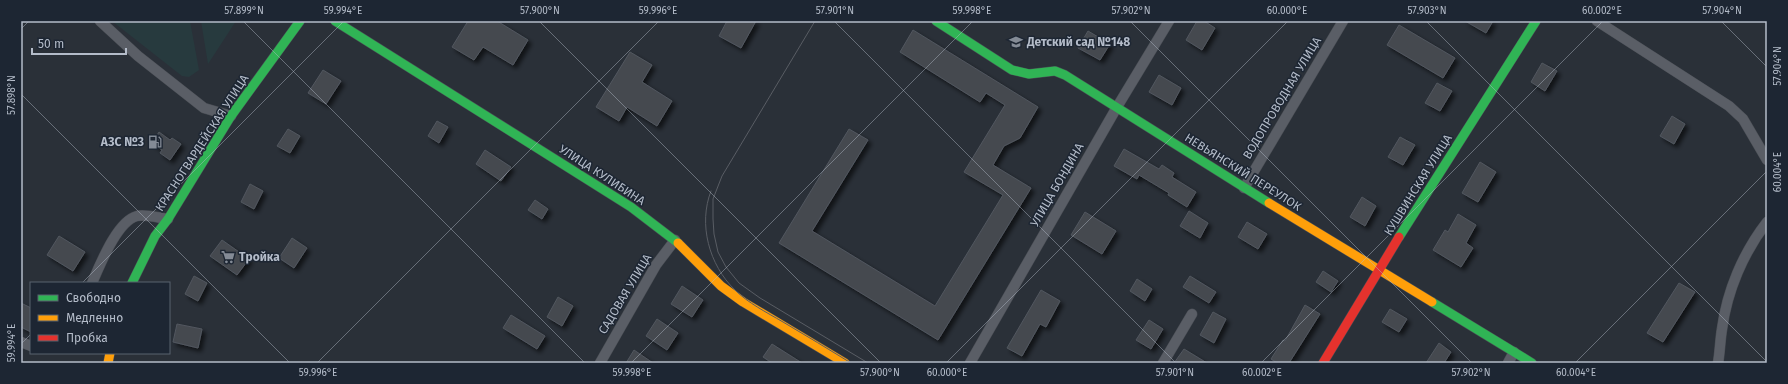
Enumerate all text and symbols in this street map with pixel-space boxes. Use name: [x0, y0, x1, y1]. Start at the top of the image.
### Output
text: 57.899°N: [224, 5, 264, 17]
text: 59.994°E: [324, 5, 362, 17]
text: 57.900°N: [520, 5, 560, 17]
text: 59.996°E: [639, 5, 677, 17]
text: 57.901°N: [816, 5, 854, 17]
text: 59.998°E: [953, 5, 991, 17]
text: 57.902°N: [1111, 5, 1151, 17]
text: 60.000°E: [1267, 5, 1307, 17]
text: 57.903°N: [1407, 5, 1447, 17]
text: 60.002°E: [1582, 5, 1622, 17]
text: 57.904°N: [1702, 5, 1742, 17]
scale bar: [32, 30, 126, 56]
school or university icon: Детский сад №148: [1008, 34, 1024, 50]
street label: ВОДОПРОВОДНАЯ УЛИЦА: [1240, 34, 1324, 162]
place label: Детский сад №148: [1026, 35, 1130, 49]
text: 50 m: [38, 37, 64, 51]
text: 57.904°N: [1772, 46, 1784, 86]
street label: КРАСНОГВАРДЕЙСКАЯ УЛИЦА: [152, 71, 252, 214]
text: 57.898°N: [6, 75, 18, 115]
street label: НЕВЬЯНСКИЙ ПЕРЕУЛОК: [1182, 129, 1304, 214]
street label: КУШВИНСКАЯ УЛИЦА: [1381, 132, 1455, 238]
fuel station icon: АЗС №3: [147, 134, 163, 150]
place label: АЗС №3: [100, 135, 144, 149]
street label: УЛИЦА БОНДИНА: [1027, 141, 1087, 229]
street label: УЛИЦА КУЛИБИНА: [556, 142, 648, 208]
text: 60.004°E: [1772, 152, 1784, 192]
supermarket icon: Тройка: [220, 249, 236, 265]
place label: Тройка: [239, 250, 280, 264]
street label: САДОВАЯ УЛИЦА: [596, 251, 654, 337]
legend: [30, 282, 170, 354]
text: Свободно: [66, 291, 121, 305]
text: Медленно: [66, 311, 123, 325]
text: 59.994°E: [6, 324, 18, 362]
text: Пробка: [66, 331, 108, 345]
text: 59.996°E: [299, 367, 337, 379]
text: 59.998°E: [613, 367, 651, 379]
text: 57.900°N: [860, 367, 900, 379]
text: 60.000°E: [927, 367, 967, 379]
text: 57.901°N: [1156, 367, 1194, 379]
text: 60.002°E: [1242, 367, 1282, 379]
text: 57.902°N: [1451, 367, 1491, 379]
text: 60.004°E: [1556, 367, 1596, 379]

